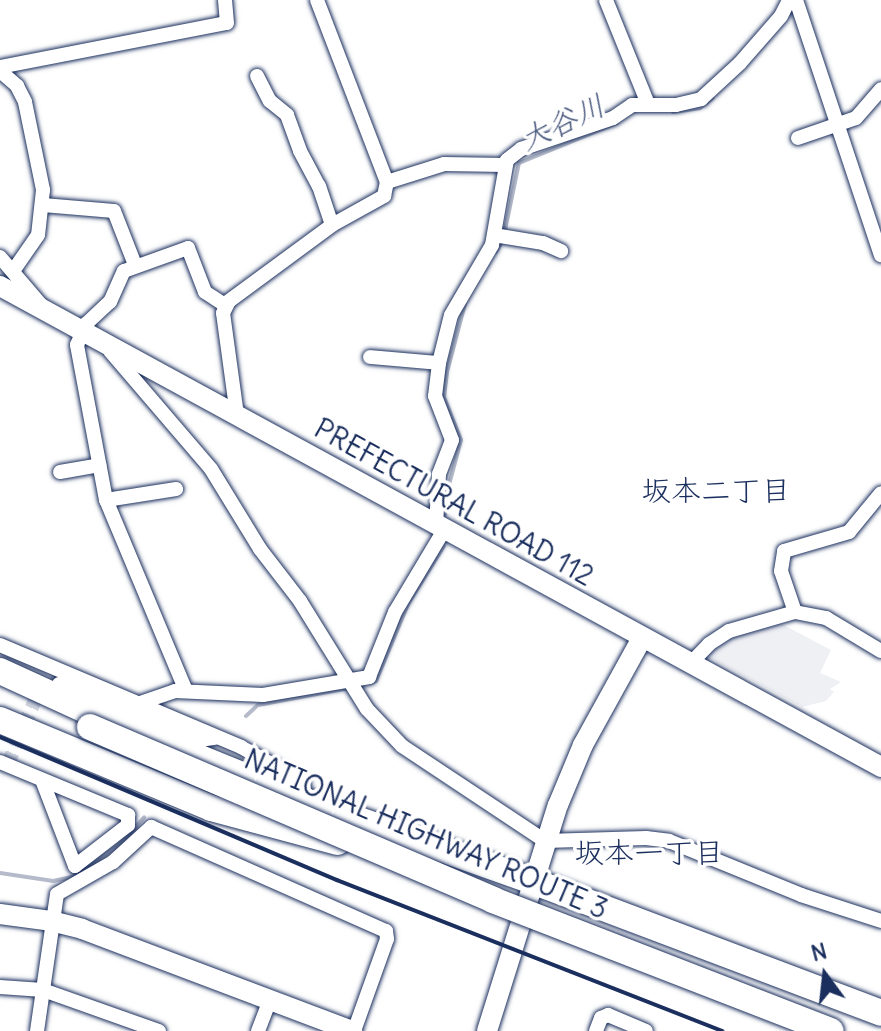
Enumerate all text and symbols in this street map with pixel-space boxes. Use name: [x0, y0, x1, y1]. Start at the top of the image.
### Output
water label: 大谷川: [514, 87, 610, 157]
street label: PREFECTURAL ROAD 112: [308, 411, 600, 593]
district label: 坂本二丁目: [641, 472, 791, 508]
street label: NATIONAL HIGHWAY ROUTE 3: [239, 742, 613, 926]
district label: 坂本一丁目: [574, 834, 724, 870]
north arrow: [785, 935, 865, 1015]
text: N: [808, 936, 830, 967]

